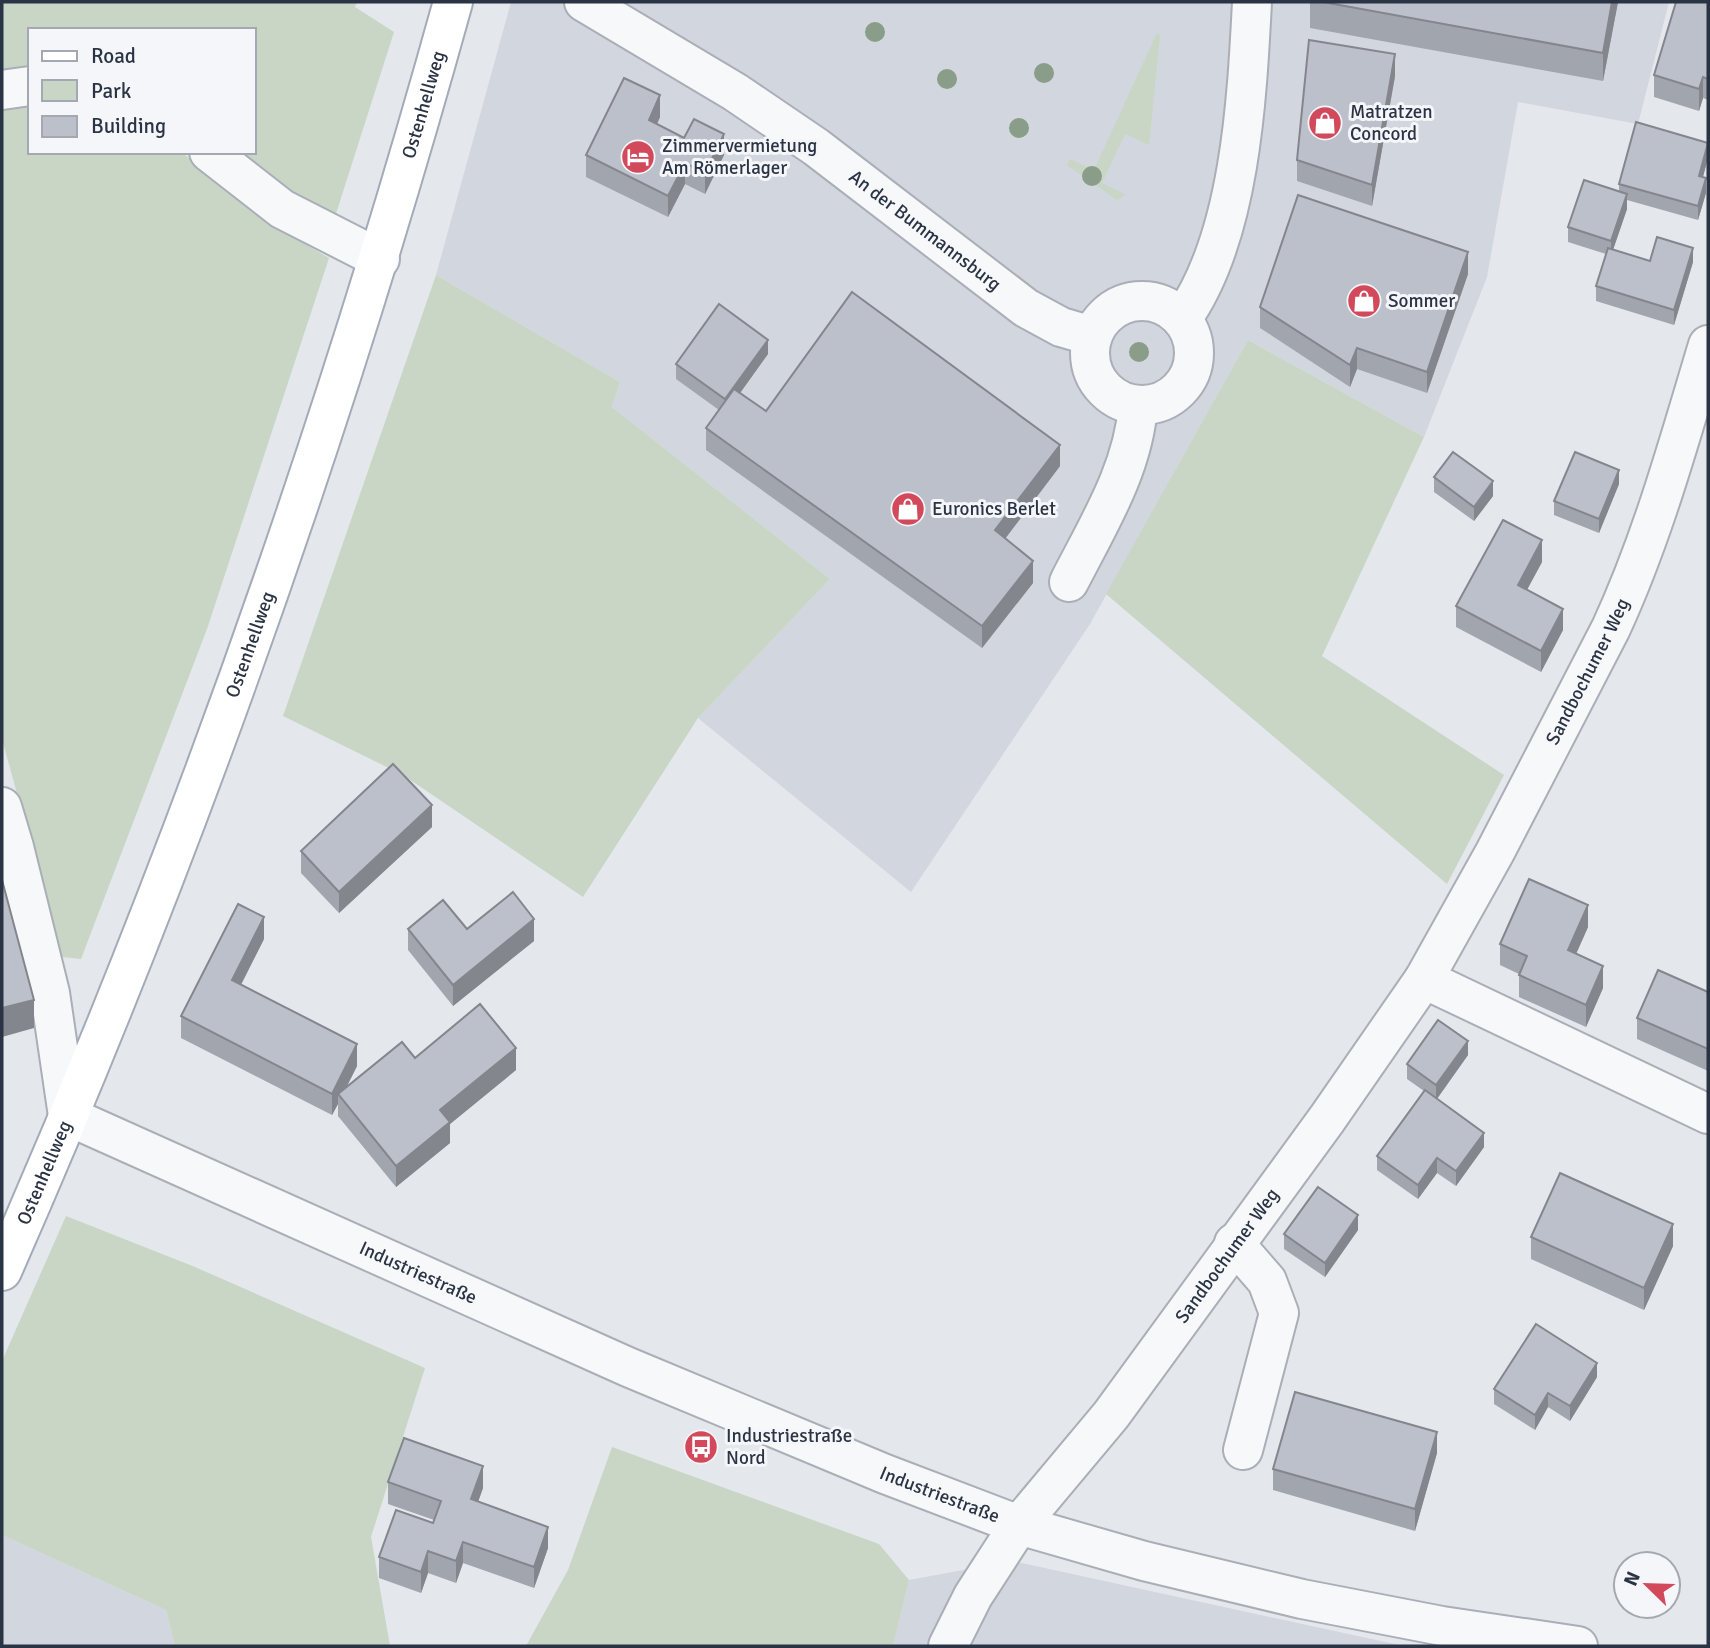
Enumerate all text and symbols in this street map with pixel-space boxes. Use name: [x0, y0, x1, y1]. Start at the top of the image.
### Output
legend: [28, 28, 256, 154]
text: Road: [91, 43, 136, 69]
street label: Ostenhellweg: [397, 48, 451, 162]
text: Park: [91, 78, 132, 104]
place label: Matratzen Concord: [1350, 100, 1433, 146]
shop icon: Matratzen Concord: [1306, 104, 1344, 142]
text: Building: [91, 113, 166, 139]
place label: Zimmervermietung Am Römerlager: [662, 134, 817, 180]
hotel icon: Zimmervermietung Am Römerlager: [619, 138, 657, 176]
street label: An der Bummannsburg: [844, 165, 1006, 296]
shop icon: Sommer: [1345, 282, 1383, 320]
place label: Sommer: [1388, 289, 1455, 313]
shop icon: Euronics Berlet: [889, 490, 927, 528]
place label: Euronics Berlet: [932, 497, 1056, 521]
street label: Ostenhellweg: [220, 588, 280, 701]
street label: Sandbochumer Weg: [1541, 595, 1635, 749]
street label: Ostenhellweg: [12, 1117, 77, 1229]
street label: Sandbochumer Weg: [1170, 1184, 1284, 1328]
street label: Industriestraße: [355, 1236, 481, 1310]
place label: Industriestraße Nord: [726, 1424, 852, 1470]
bus stop icon: Industriestraße Nord: [682, 1428, 720, 1466]
street label: Industriestraße: [876, 1461, 1003, 1528]
north arrow: [1612, 1550, 1682, 1620]
text: N: [1619, 1568, 1646, 1590]

